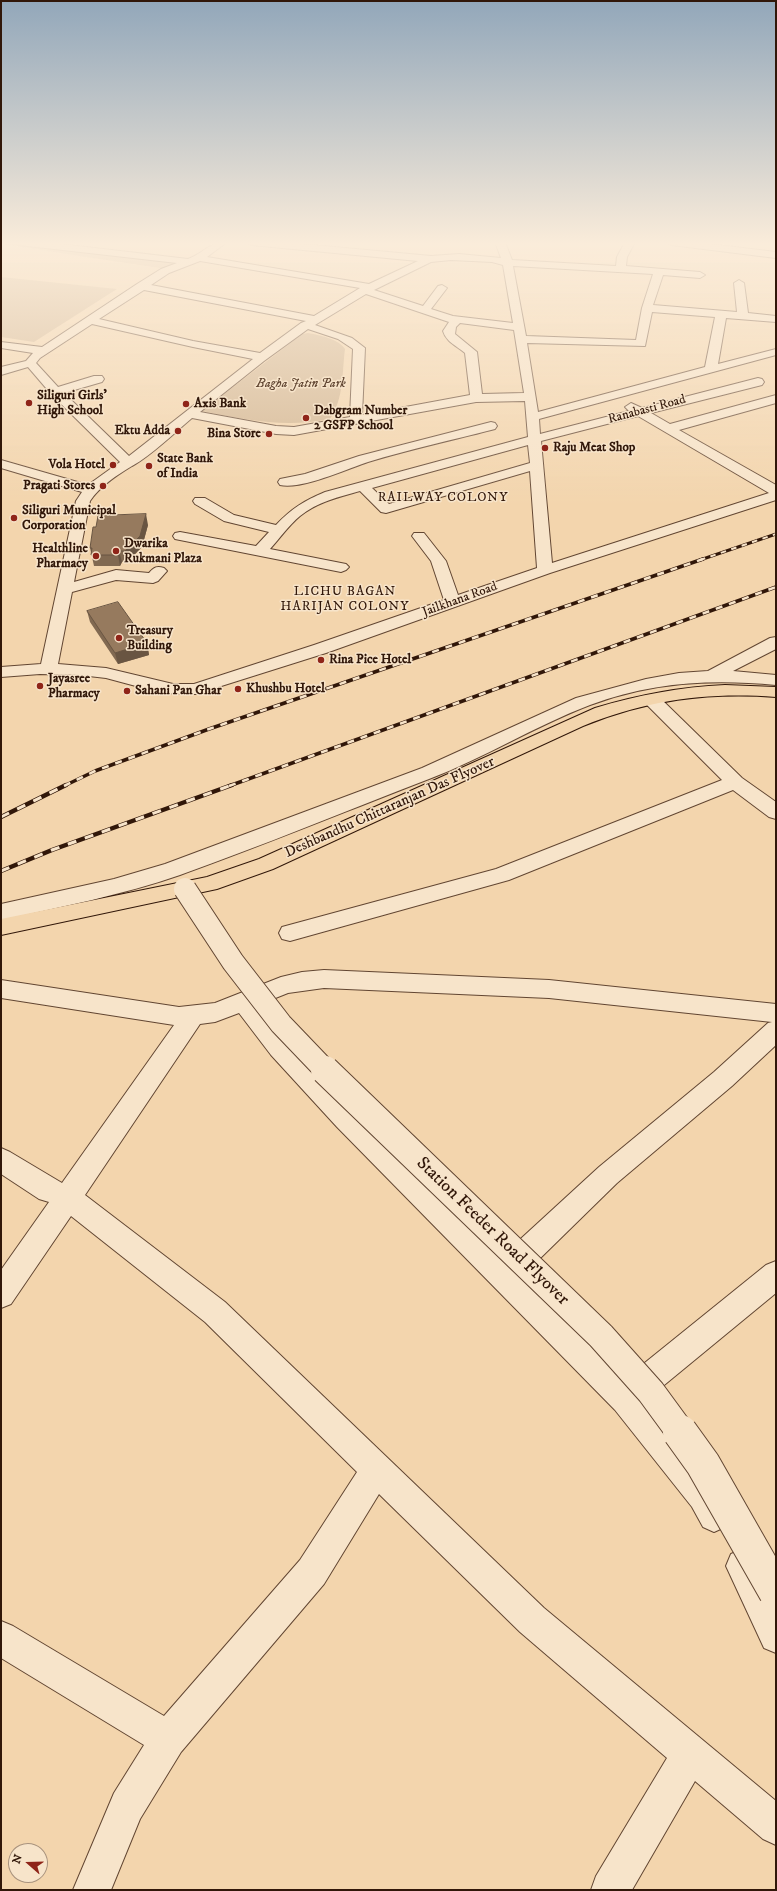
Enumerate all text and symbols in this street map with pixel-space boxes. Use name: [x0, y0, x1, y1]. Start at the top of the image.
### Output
park label: Bagha Jatin Park: [256, 376, 346, 392]
place label: Siliguri Girls' High School: [37, 388, 107, 419]
street label: Ranabasti Road: [607, 392, 687, 428]
place label: Axis Bank: [194, 396, 246, 412]
marker: Siliguri Girls' High School: [24, 398, 34, 408]
marker: Axis Bank: [181, 399, 191, 409]
place label: Dabgram Number 2 GSFP School: [314, 403, 407, 434]
marker: Dabgram Number 2 GSFP School: [301, 413, 311, 423]
place label: Ektu Adda: [114, 423, 170, 439]
marker: Ektu Adda: [173, 426, 183, 436]
place label: Bina Store: [207, 426, 261, 442]
marker: Bina Store: [264, 429, 274, 439]
place label: Raju Meat Shop: [553, 440, 635, 456]
marker: Raju Meat Shop: [540, 443, 550, 453]
place label: State Bank of India: [157, 451, 213, 482]
place label: Vola Hotel: [48, 457, 105, 473]
marker: Vola Hotel: [108, 460, 118, 470]
marker: State Bank of India: [144, 461, 154, 471]
place label: Pragati Stores: [23, 478, 95, 494]
marker: Pragati Stores: [98, 481, 108, 491]
district label: RAILWAY COLONY: [378, 490, 508, 506]
place label: Siliguri Municipal Corporation: [22, 503, 116, 534]
marker: Siliguri Municipal Corporation: [9, 513, 19, 523]
place label: Dwarika Rukmani Plaza: [124, 536, 202, 567]
place label: Healthline Pharmacy: [32, 541, 88, 572]
marker: Dwarika Rukmani Plaza: [111, 546, 121, 556]
marker: Healthline Pharmacy: [91, 551, 101, 561]
street label: Jailkhana Road: [420, 579, 500, 621]
district label: LICHU BAGAN HARIJAN COLONY: [280, 584, 410, 615]
place label: Treasury Building: [127, 623, 173, 654]
marker: Treasury Building: [114, 633, 124, 643]
place label: Rina Pice Hotel: [329, 652, 411, 668]
marker: Rina Pice Hotel: [316, 655, 326, 665]
place label: Jayasree Pharmacy: [48, 671, 100, 702]
marker: Jayasree Pharmacy: [35, 681, 45, 691]
place label: Khushbu Hotel: [246, 681, 325, 697]
place label: Sahani Pan Ghar: [135, 683, 222, 699]
marker: Khushbu Hotel: [233, 684, 243, 694]
marker: Sahani Pan Ghar: [122, 686, 132, 696]
street label: Deshbandhu Chittaranjan Das Flyover: [282, 753, 498, 863]
street label: Station Feeder Road Flyover: [411, 1153, 573, 1311]
north arrow: [8, 1843, 48, 1883]
text: N: [10, 1853, 26, 1866]

